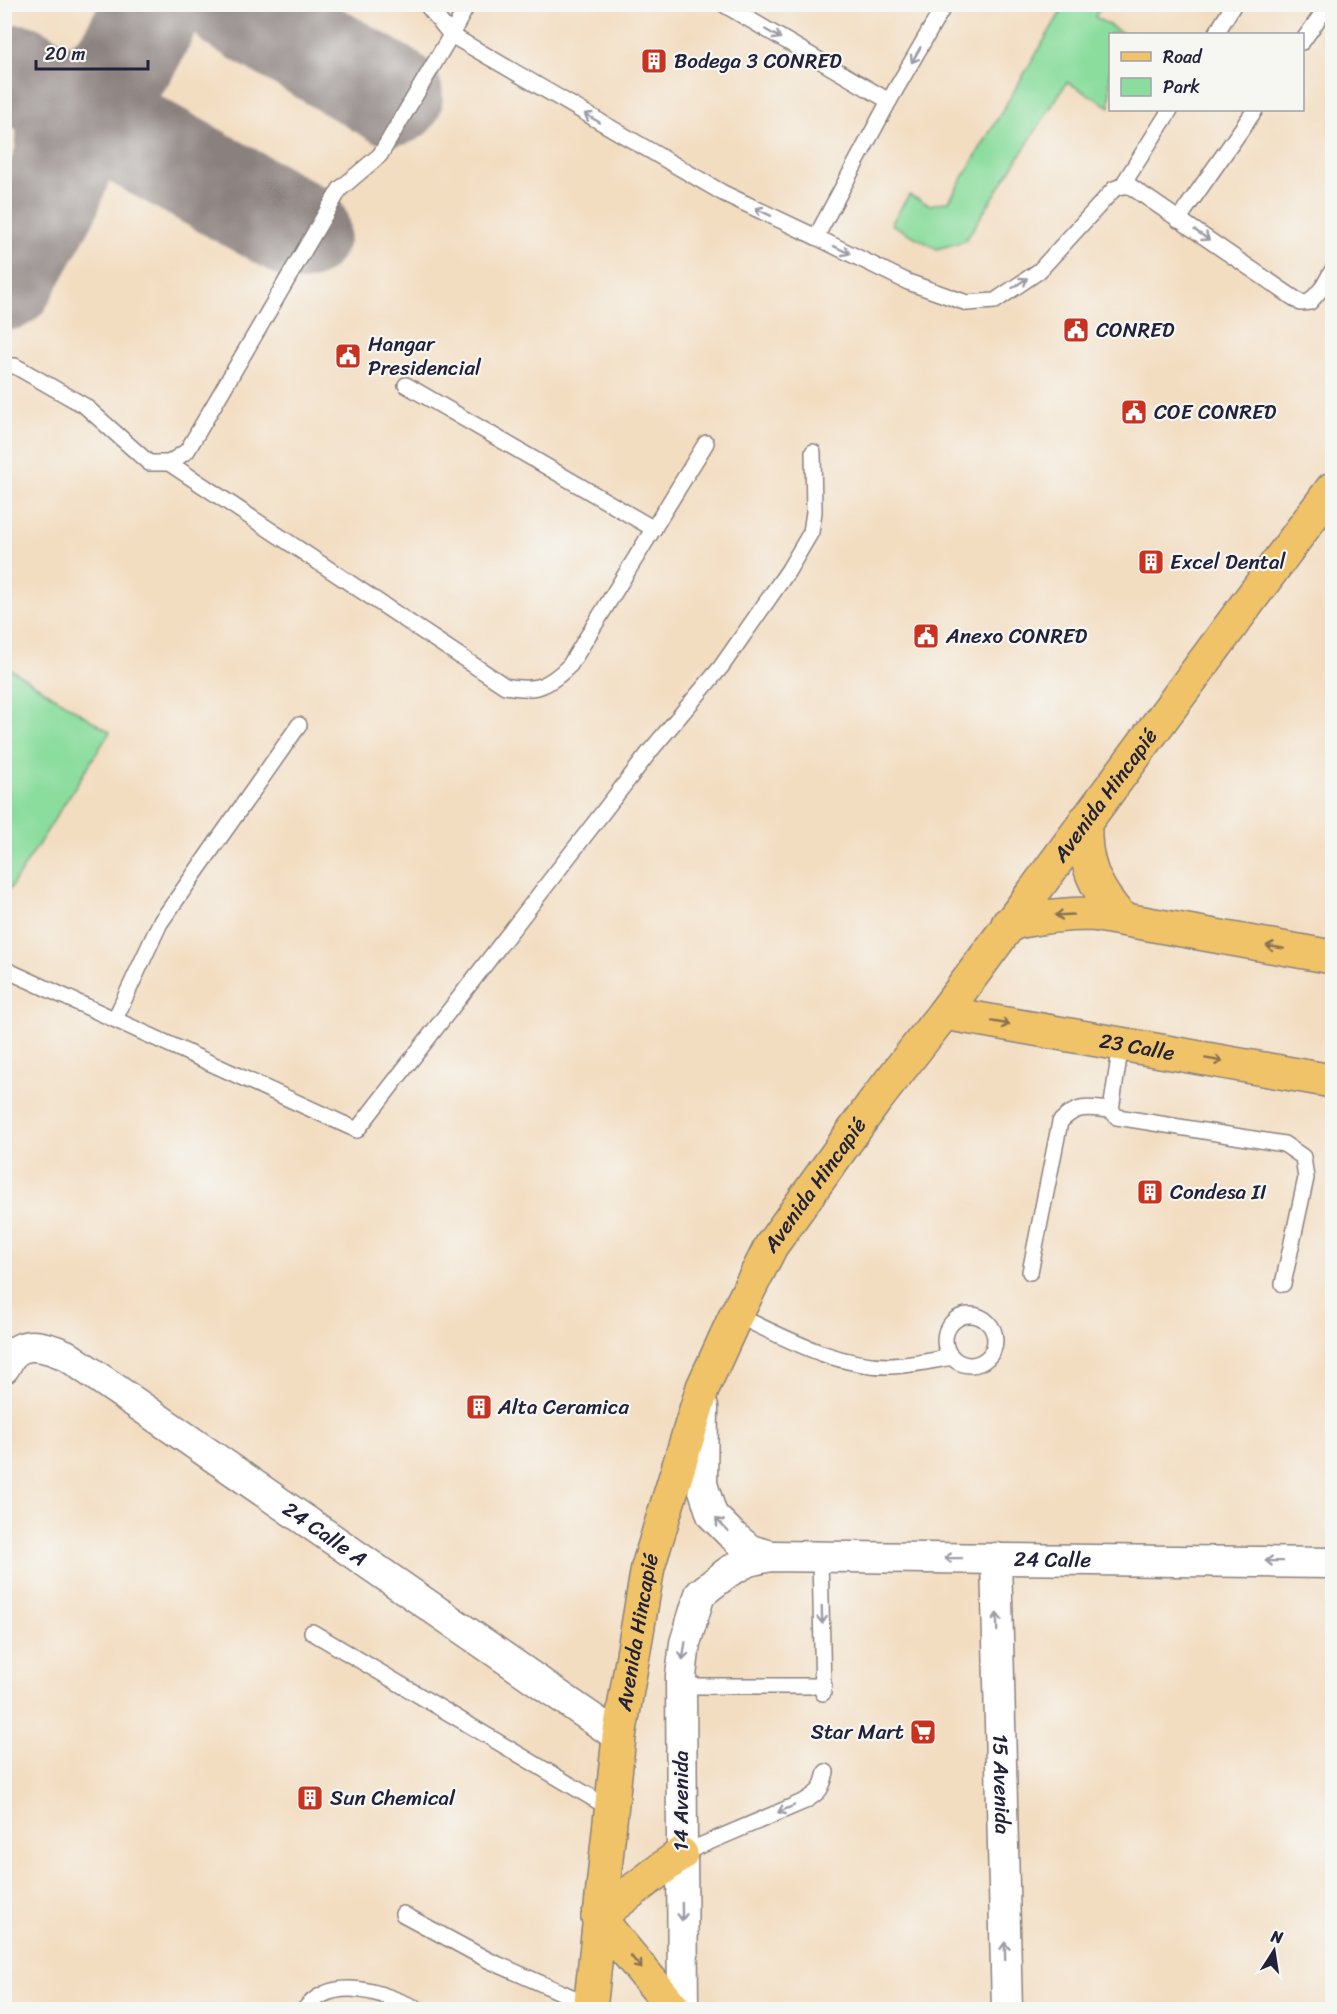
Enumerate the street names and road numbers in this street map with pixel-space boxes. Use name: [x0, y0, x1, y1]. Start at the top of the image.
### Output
street label: Avenida Hincapié: [1042, 720, 1168, 871]
street label: 23 Calle: [1097, 1022, 1178, 1072]
street label: Avenida Hincapié: [752, 1109, 877, 1261]
street label: 24 Calle A: [275, 1491, 375, 1577]
street label: 24 Calle: [1014, 1540, 1092, 1579]
street label: Avenida Hincapié: [605, 1548, 670, 1715]
street label: 15 Avenida: [981, 1733, 1022, 1835]
street label: 14 Avenida: [662, 1750, 700, 1851]

